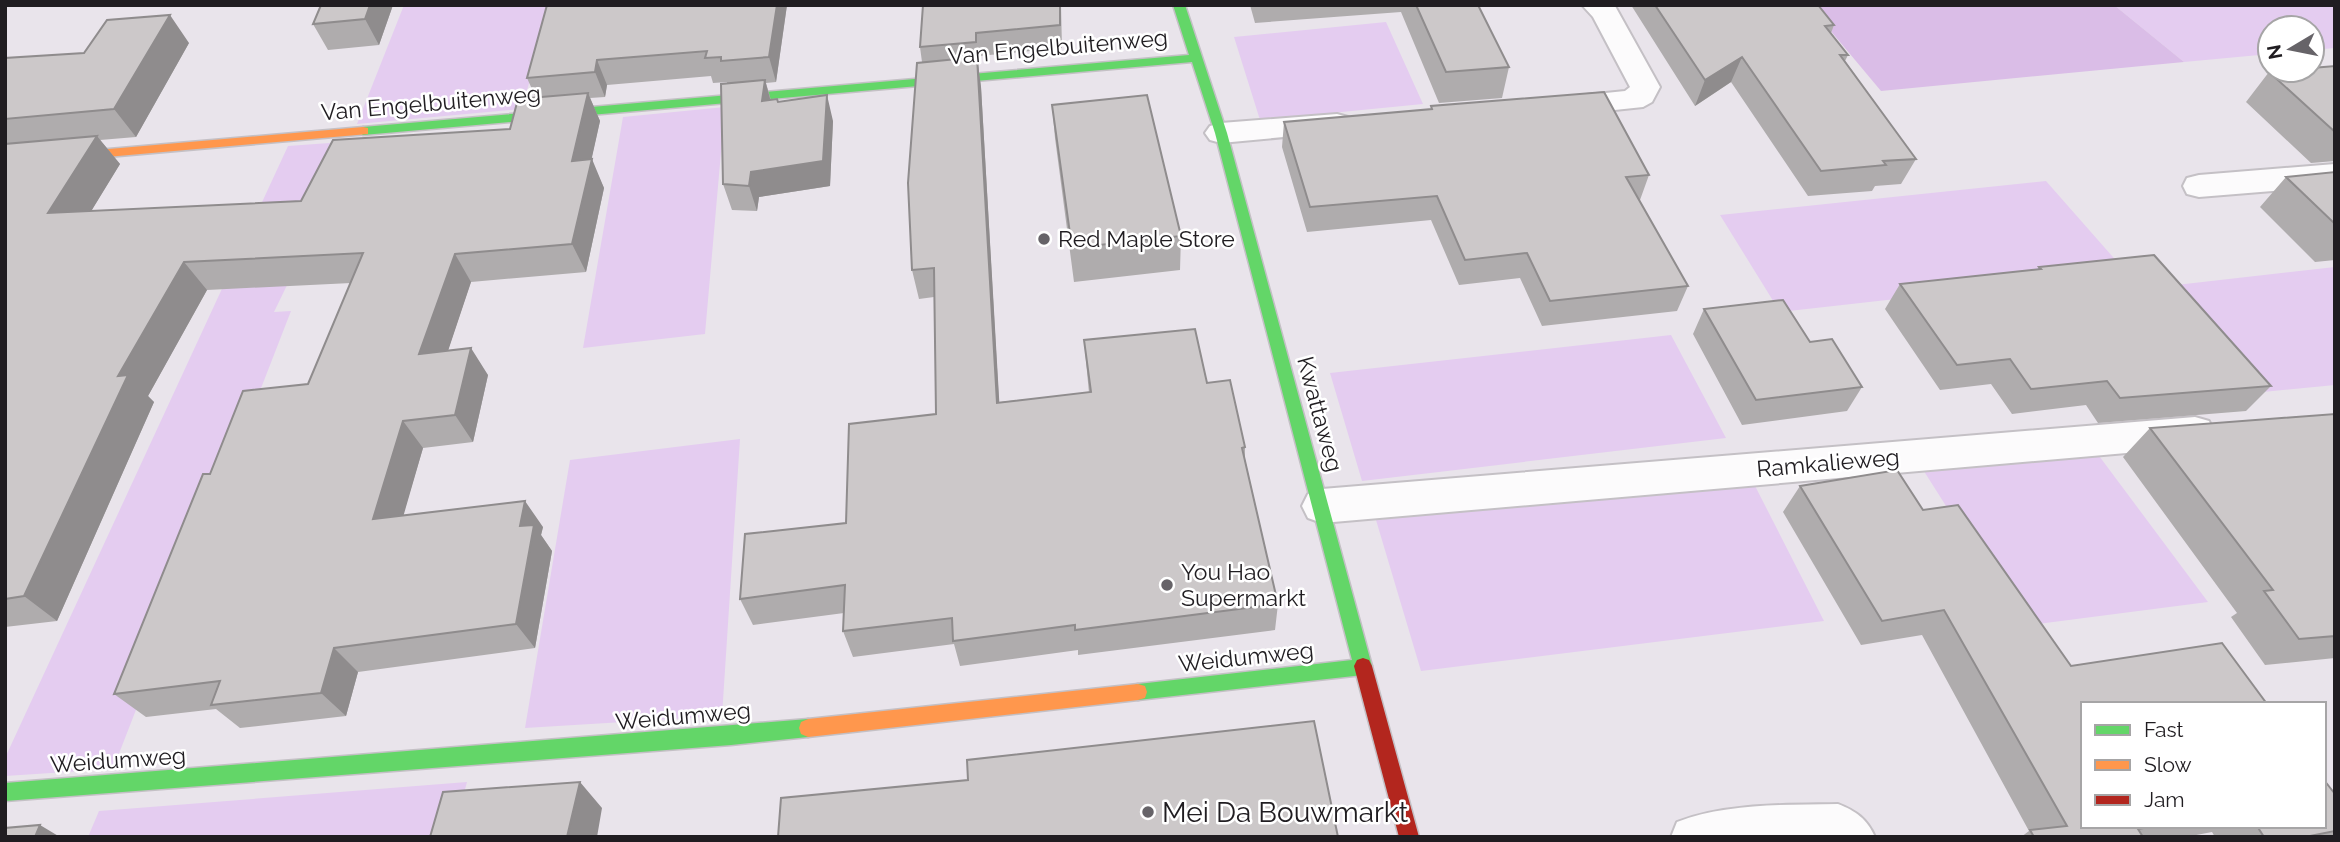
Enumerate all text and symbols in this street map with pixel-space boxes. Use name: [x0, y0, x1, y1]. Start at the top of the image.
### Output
north arrow: [2256, 14, 2326, 84]
street label: Van Engelbuitenweg: [947, 23, 1169, 70]
text: N: [2262, 43, 2286, 61]
street label: Van Engelbuitenweg: [320, 79, 542, 126]
place label: Red Maple Store: [1058, 225, 1235, 252]
marker: Red Maple Store: [1036, 231, 1052, 247]
street label: Kwattaweg: [1292, 353, 1349, 475]
street label: Ramkalieweg: [1755, 443, 1901, 482]
place label: You Hao Supermarkt: [1181, 558, 1306, 611]
marker: You Hao Supermarkt: [1159, 577, 1175, 593]
street label: Weidumweg: [1177, 636, 1315, 677]
street label: Weidumweg: [614, 696, 752, 735]
legend: [2081, 702, 2326, 828]
text: Fast: [2144, 717, 2184, 742]
street label: Weidumweg: [49, 741, 187, 778]
text: Slow: [2144, 752, 2192, 777]
text: Jam: [2144, 787, 2185, 812]
place label: Mei Da Bouwmarkt: [1162, 796, 1409, 829]
marker: Mei Da Bouwmarkt: [1140, 804, 1156, 820]

